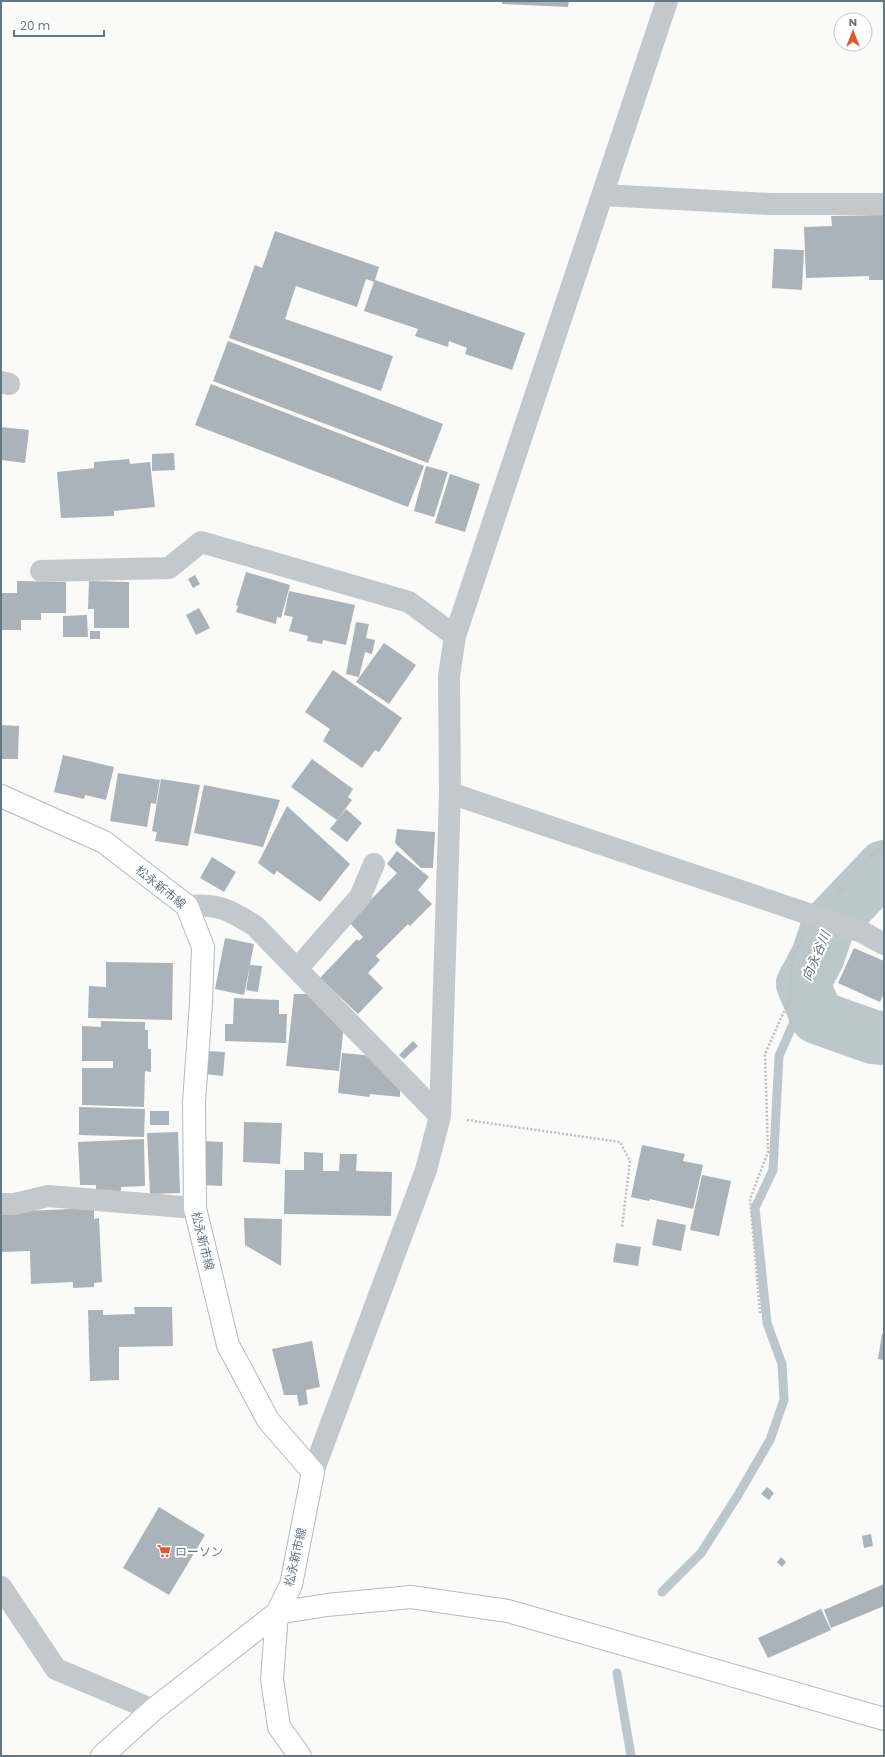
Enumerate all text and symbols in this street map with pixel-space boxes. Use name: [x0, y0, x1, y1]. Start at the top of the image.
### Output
scale bar: [14, 12, 104, 38]
north arrow: [833, 12, 873, 52]
text: N: [849, 14, 857, 30]
text: 20 m: [20, 17, 50, 34]
street label: 松永新市線: [132, 862, 190, 912]
water label: 向永谷川: [797, 927, 836, 984]
street label: 松永新市線: [187, 1210, 219, 1272]
street label: 松永新市線: [280, 1526, 310, 1588]
supermarket icon: ローソン: [156, 1543, 172, 1559]
place label: ローソン: [175, 1543, 223, 1560]

